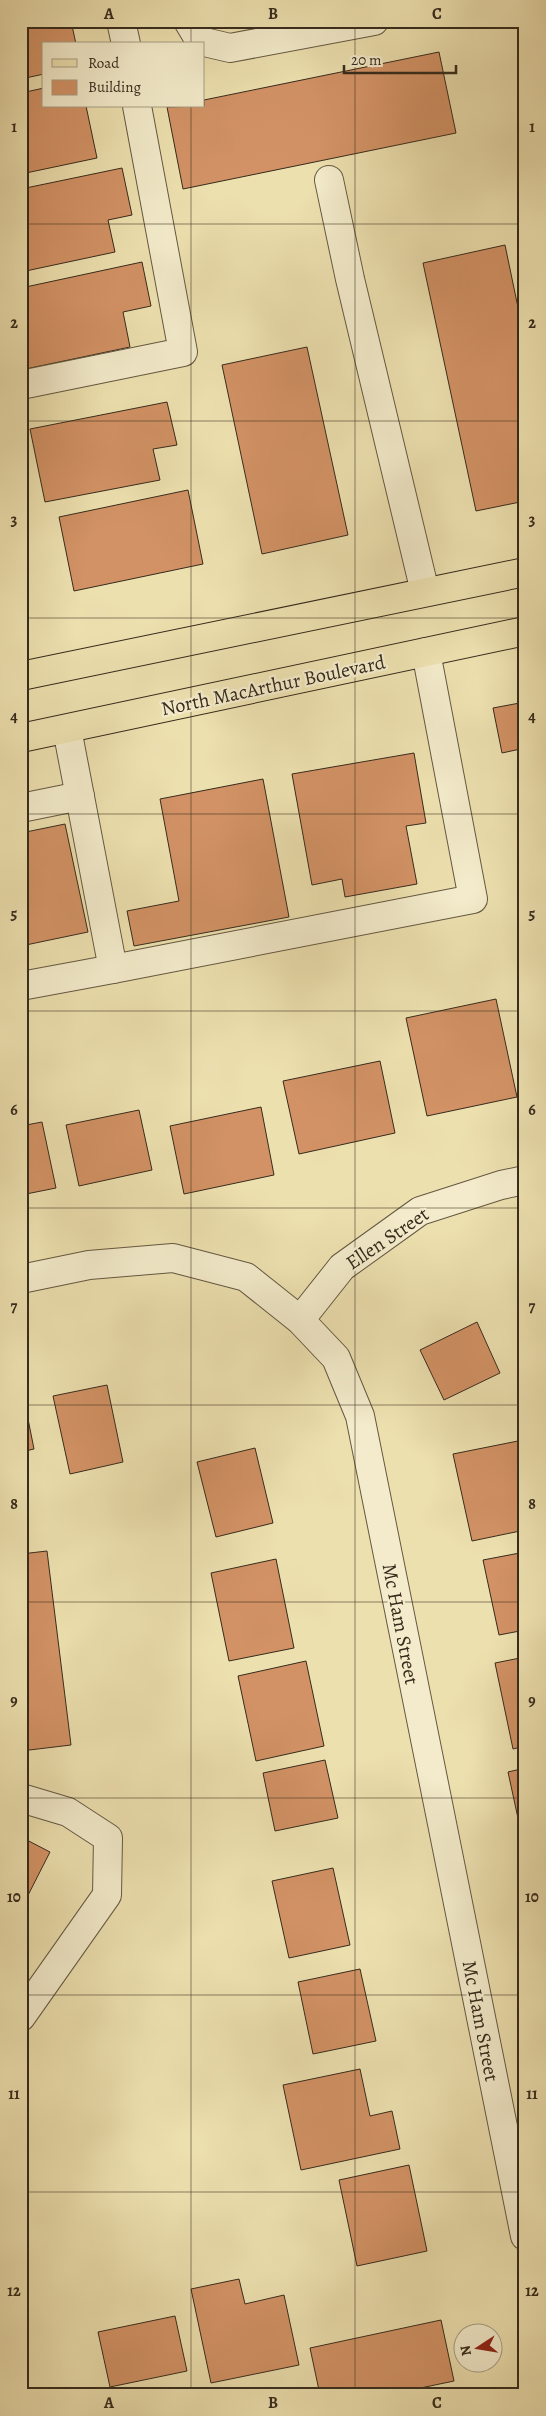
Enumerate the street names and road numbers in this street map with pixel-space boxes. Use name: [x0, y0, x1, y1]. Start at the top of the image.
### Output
street label: North MacArthur Boulevard: [159, 648, 388, 722]
street label: Ellen Street: [341, 1201, 434, 1276]
street label: Mc Ham Street: [376, 1561, 426, 1687]
street label: Mc Ham Street: [456, 1958, 506, 2084]

